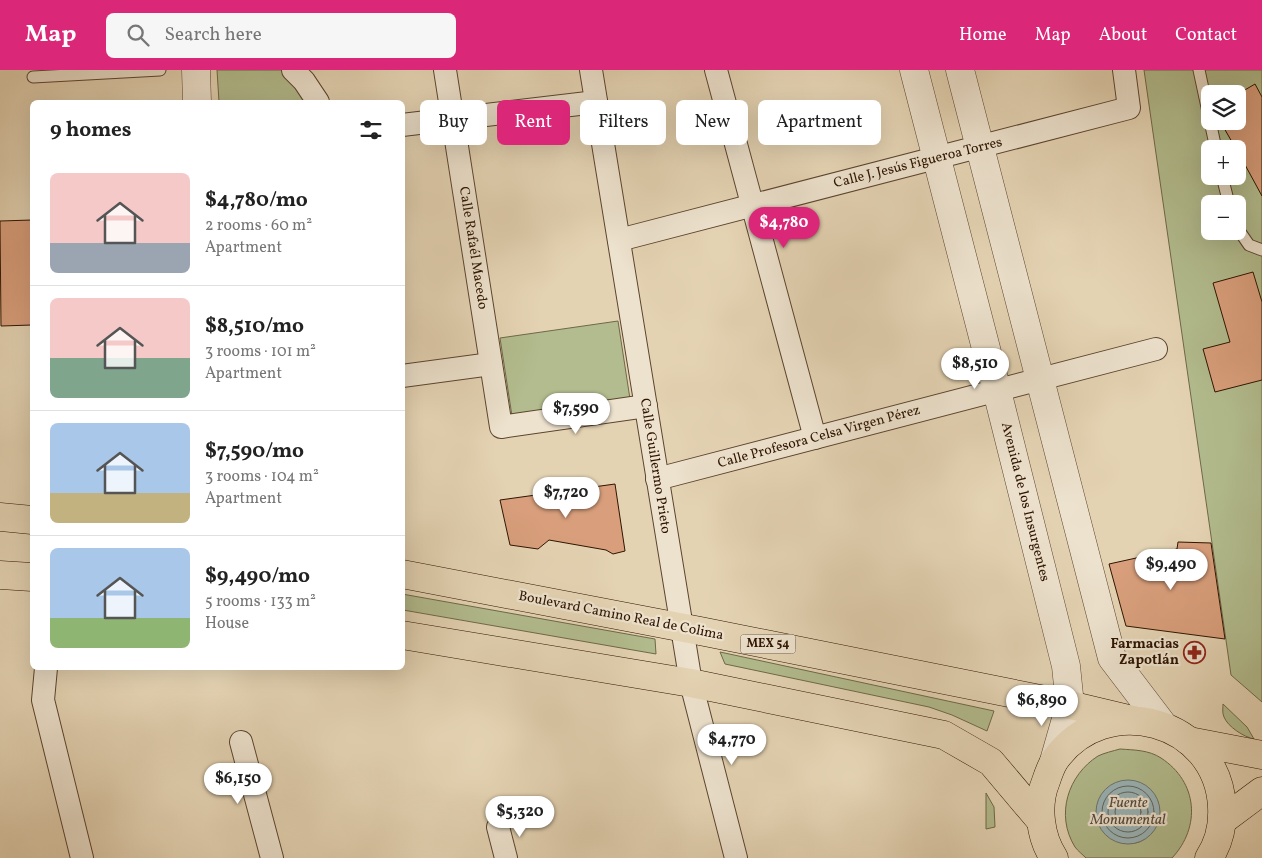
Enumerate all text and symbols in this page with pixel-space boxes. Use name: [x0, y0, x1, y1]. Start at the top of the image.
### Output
search box: [106, 13, 456, 58]
text: Map: [25, 18, 76, 52]
icon: search: [124, 21, 152, 49]
text: Search here: [164, 22, 262, 48]
text: Home: [959, 23, 1007, 48]
text: Map: [1035, 23, 1071, 48]
text: About: [1099, 23, 1147, 48]
text: Contact: [1175, 23, 1237, 48]
map controls: [1201, 85, 1246, 240]
button: layers: [1201, 85, 1246, 130]
chip: Buy: [420, 100, 487, 145]
chip: Rent: [497, 100, 570, 145]
chip: Filters: [580, 100, 666, 145]
chip: New: [676, 100, 748, 145]
chip: Apartment: [758, 100, 881, 145]
text: 9 homes: [50, 116, 131, 145]
icon: filters: [357, 116, 385, 144]
street label: Calle J. Jesús Figueroa Torres: [832, 133, 1004, 193]
button: +: [1201, 140, 1246, 185]
street label: Calle Rafaél Macedo: [454, 185, 492, 311]
text: $4,780/mo: [205, 186, 308, 215]
icon: home: [90, 193, 150, 253]
button: −: [1201, 195, 1246, 240]
pin: $4,780: [743, 206, 825, 249]
text: $4,780: [760, 212, 808, 234]
text: 2 rooms · 60 m²: [205, 215, 312, 237]
text: Apartment: [205, 237, 282, 259]
text: $8,510/mo: [205, 312, 304, 341]
icon: home: [90, 318, 150, 378]
text: 3 rooms · 101 m²: [205, 341, 316, 363]
pin: $8,510: [934, 348, 1016, 390]
text: $8,510: [952, 353, 998, 375]
text: Apartment: [205, 363, 282, 385]
pin: $7,590: [535, 392, 617, 435]
street label: Calle Guillermo Prieto: [635, 397, 675, 535]
text: $7,590: [553, 398, 599, 420]
street label: Calle Profesora Celsa Virgen Pérez: [716, 401, 922, 473]
street label: Avenida de los Insurgentes: [996, 420, 1054, 584]
text: $7,590/mo: [205, 437, 304, 466]
icon: home: [90, 443, 150, 503]
text: 3 rooms · 104 m²: [205, 466, 319, 488]
pin: $7,720: [525, 476, 607, 519]
text: $7,720: [544, 482, 588, 504]
text: Apartment: [205, 488, 282, 510]
pin: $9,490: [1130, 548, 1212, 591]
text: $9,490: [1146, 554, 1196, 576]
text: $9,490/mo: [205, 562, 310, 591]
icon: home: [90, 568, 150, 628]
street label: Boulevard Camino Real de Colima: [517, 587, 725, 645]
text: 5 rooms · 133 m²: [205, 591, 316, 613]
text: House: [205, 613, 249, 635]
road number: MEX 54: [740, 634, 796, 654]
place label: Farmacias Zapotlán: [1110, 635, 1179, 670]
pharmacy icon: Farmacias Zapotlán: [1183, 640, 1207, 664]
pin: $6,890: [1001, 684, 1083, 727]
text: $6,890: [1017, 690, 1067, 712]
pin: $4,770: [691, 724, 773, 766]
text: $4,770: [708, 729, 756, 751]
pin: $6,150: [197, 762, 279, 805]
text: $6,150: [215, 768, 261, 790]
water label: Fuente Monumental: [1089, 793, 1166, 831]
pin: $5,320: [479, 796, 561, 838]
text: $5,320: [496, 801, 544, 823]

